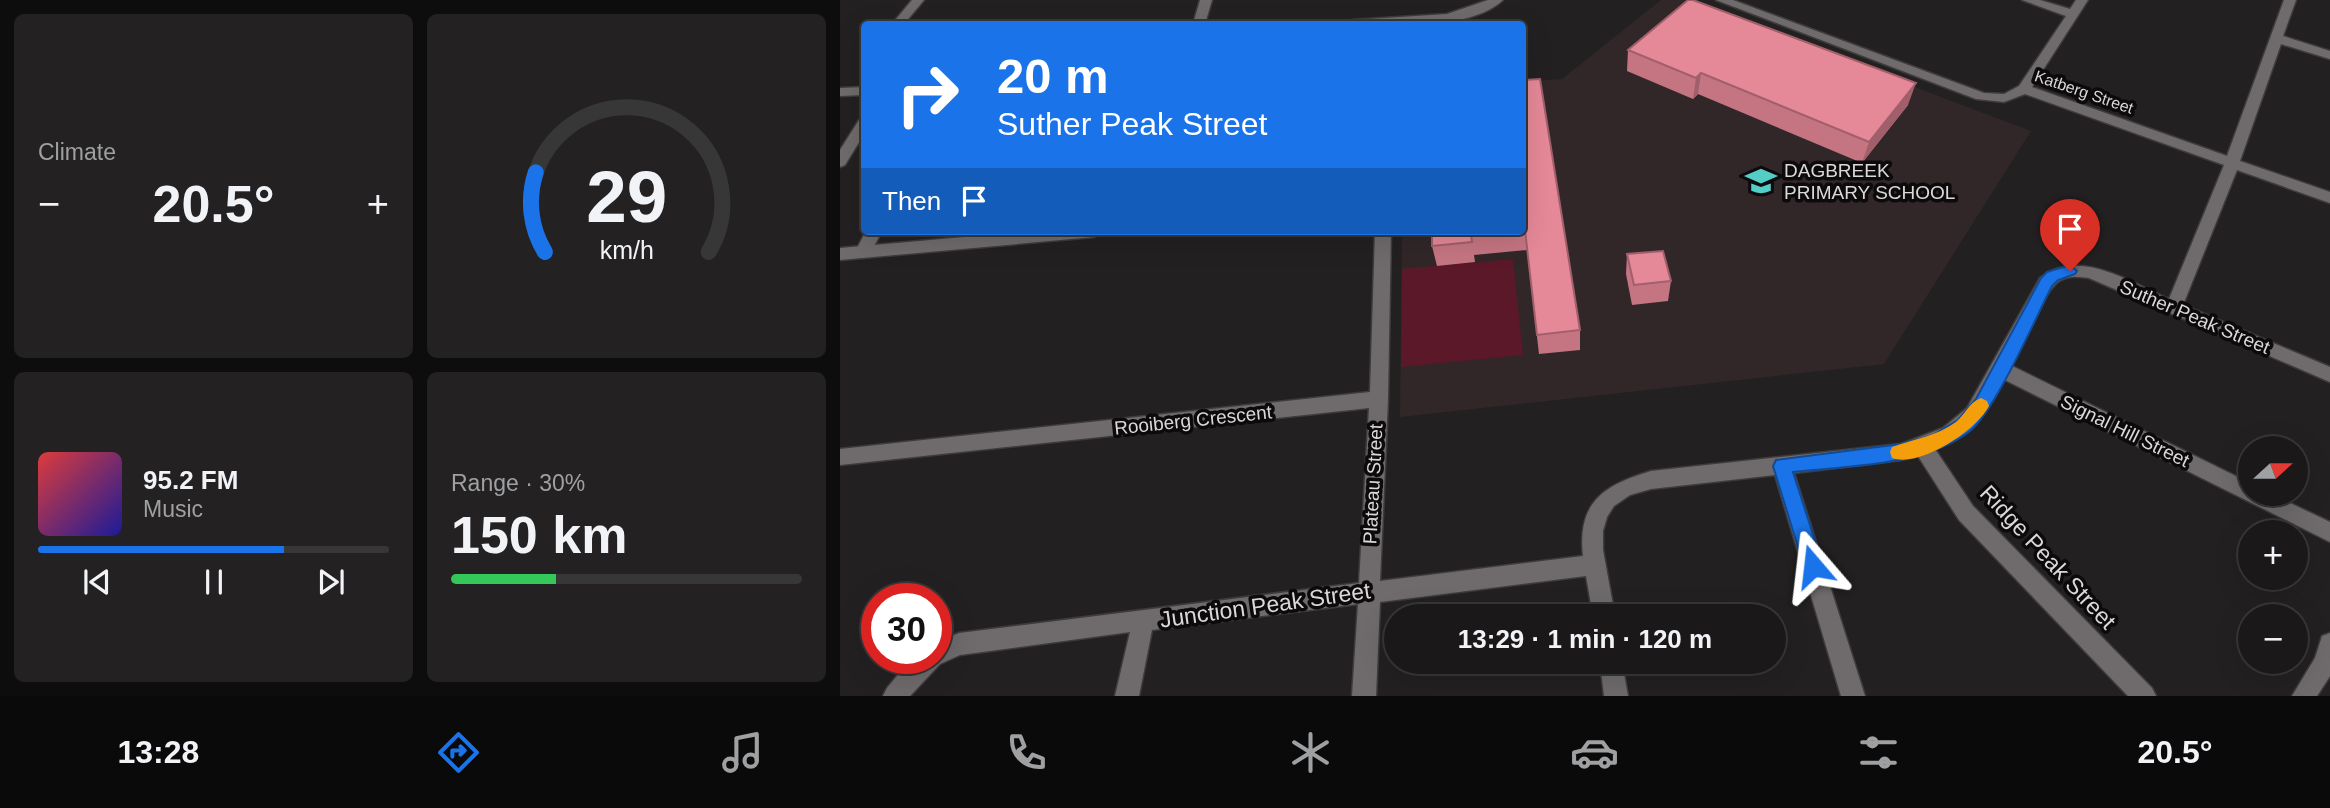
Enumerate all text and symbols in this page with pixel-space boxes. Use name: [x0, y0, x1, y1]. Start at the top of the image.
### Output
icon: right: [882, 49, 973, 140]
text: 20 m: [997, 49, 1109, 103]
street label: Katberg Street: [2032, 67, 2136, 117]
text: Suther Peak Street: [997, 106, 1267, 142]
text: Climate: [38, 139, 116, 165]
text: 29: [586, 156, 667, 237]
place label: DAGBREEK PRIMARY SCHOOL: [1784, 160, 1955, 203]
school or university icon: DAGBREEK PRIMARY SCHOOL: [1744, 164, 1778, 198]
text: 20.5°: [152, 175, 275, 233]
icon: arrive: [955, 182, 993, 220]
text: −: [38, 183, 60, 225]
text: +: [367, 183, 389, 225]
text: Then: [882, 186, 941, 216]
pin: [2040, 199, 2100, 271]
icon: arrive: [2051, 210, 2089, 248]
text: km/h: [599, 236, 654, 264]
street label: Suther Peak Street: [2117, 276, 2274, 358]
street label: Signal Hill Street: [2057, 391, 2193, 472]
street label: Rooiberg Crescent: [1113, 401, 1274, 439]
street label: Plateau Street: [1359, 423, 1387, 545]
north arrow: [2238, 436, 2308, 506]
map controls: [2238, 436, 2308, 674]
text: 95.2 FM: [143, 465, 238, 495]
text: Range · 30%: [451, 470, 585, 496]
street label: Ridge Peak Street: [1975, 480, 2122, 635]
text: Music: [143, 496, 203, 522]
text: 150 km: [451, 506, 627, 564]
button: +: [2238, 520, 2308, 590]
position arrow: [1776, 529, 1850, 603]
icon: previous: [78, 563, 116, 601]
icon: pause: [195, 563, 233, 601]
icon: next: [312, 563, 350, 601]
street label: Junction Peak Street: [1158, 577, 1372, 633]
speed limit sign: 30: [861, 583, 952, 674]
button: −: [2238, 604, 2308, 674]
text: 13:29 · 1 min · 120 m: [1458, 624, 1712, 654]
icon: directions: [434, 728, 483, 777]
icon: music: [718, 728, 767, 777]
icon: phone: [1002, 728, 1051, 777]
icon: climate: [1286, 728, 1335, 777]
icon: car: [1570, 728, 1619, 777]
icon: filters: [1854, 728, 1903, 777]
text: 13:28: [117, 734, 199, 770]
text: 20.5°: [2137, 734, 2212, 770]

